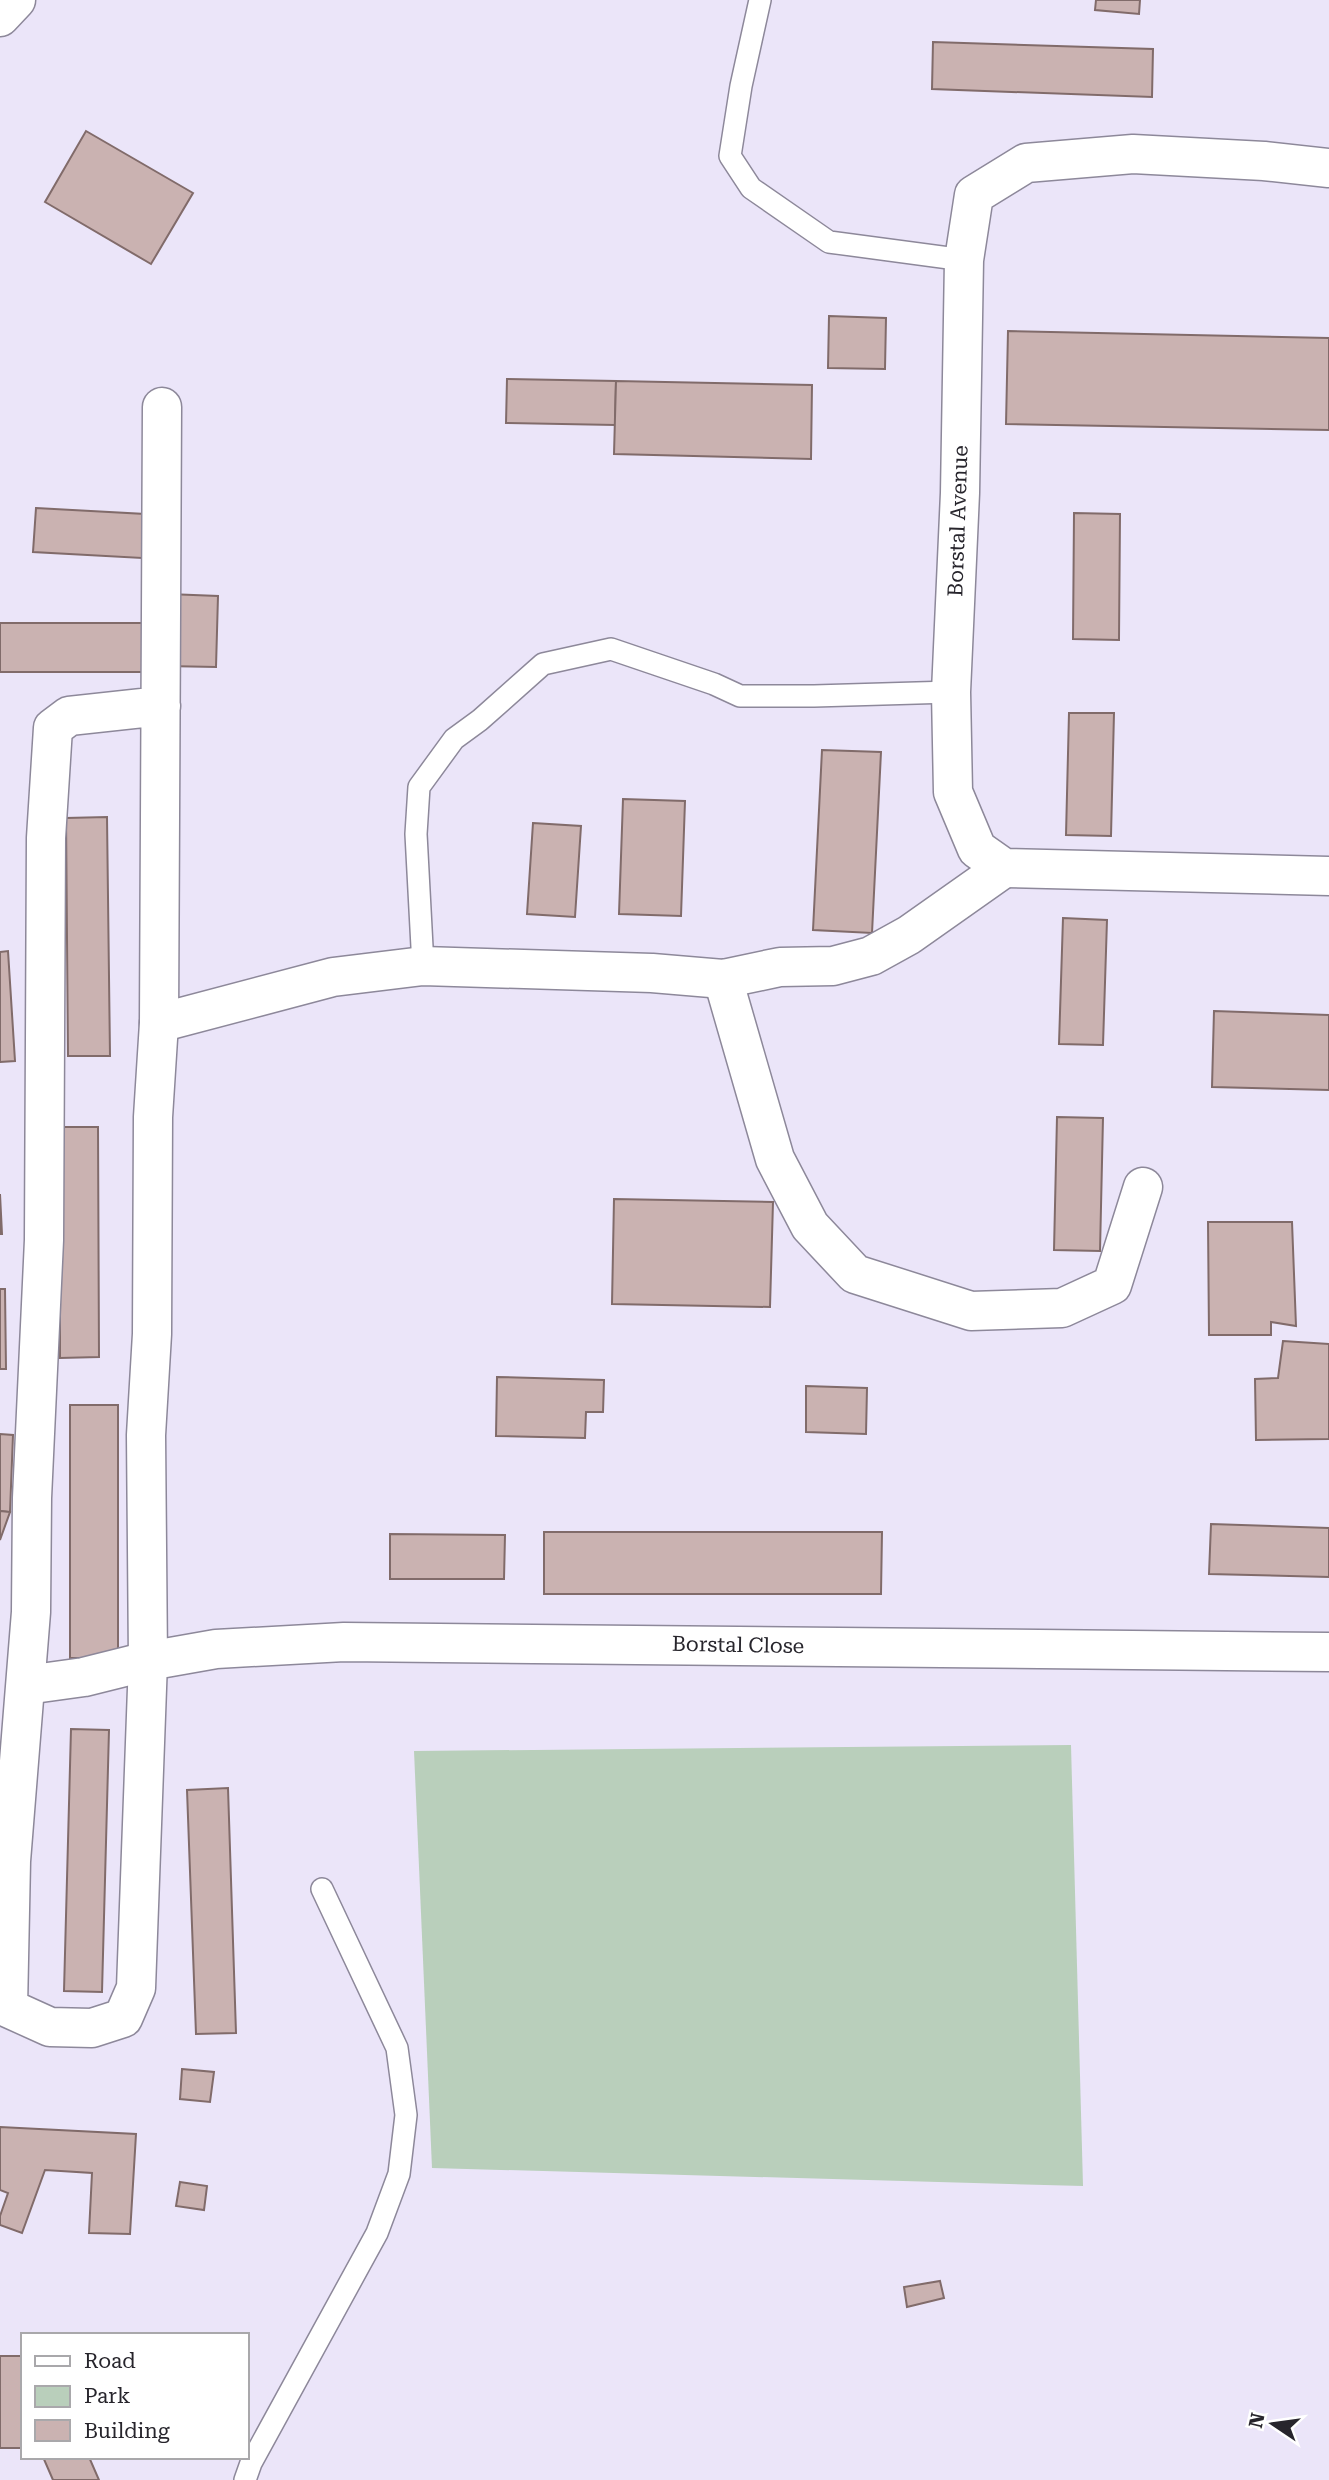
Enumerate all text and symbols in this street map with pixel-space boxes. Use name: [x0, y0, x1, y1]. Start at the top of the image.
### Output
street label: Borstal Avenue: [943, 445, 973, 597]
street label: Borstal Close: [672, 1632, 804, 1658]
legend: [21, 2333, 248, 2459]
text: Road: [84, 2349, 136, 2373]
text: Park: [84, 2384, 130, 2408]
north arrow: [1238, 2389, 1308, 2459]
text: N: [1244, 2410, 1270, 2430]
text: Building: [84, 2419, 170, 2443]

